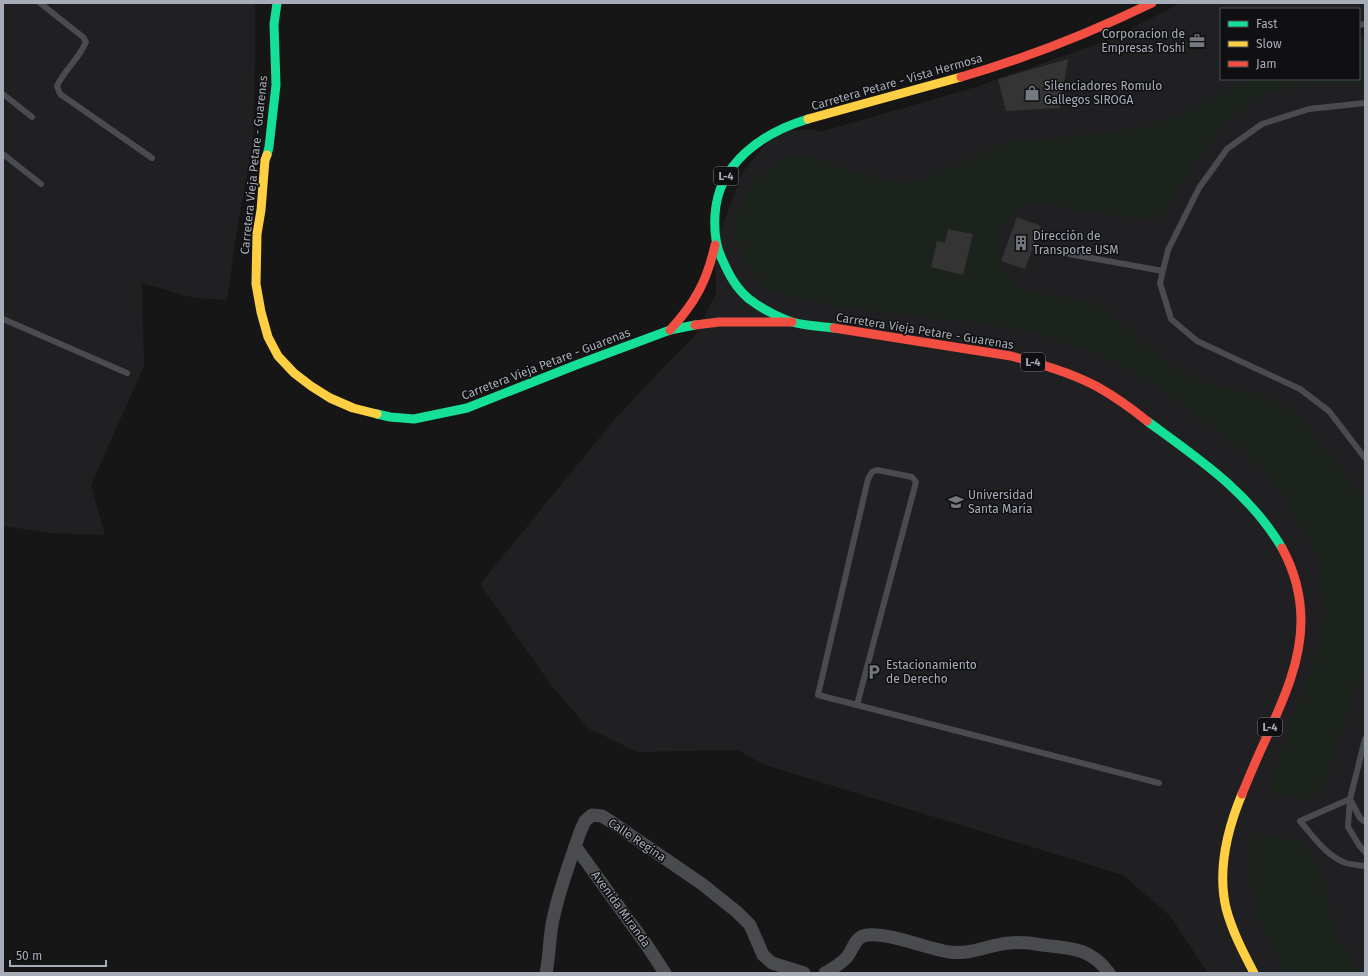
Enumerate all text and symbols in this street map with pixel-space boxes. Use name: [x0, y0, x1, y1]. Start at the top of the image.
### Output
legend: [1220, 8, 1360, 80]
text: Fast: [1256, 17, 1278, 31]
place label: Corporacion de Empresas Toshi: [1101, 27, 1185, 55]
office icon: Corporacion de Empresas Toshi: [1188, 32, 1206, 50]
text: Slow: [1256, 37, 1282, 51]
street label: Carretera Petare - Vista Hermosa: [810, 51, 984, 113]
text: Jam: [1256, 57, 1276, 71]
street label: Carretera Vieja Petare - Guarenas: [238, 75, 270, 255]
place label: Silenciadores Romulo Gallegos SIROGA: [1044, 79, 1162, 107]
shop icon: Silenciadores Romulo Gallegos SIROGA: [1023, 84, 1041, 102]
road number: L-4: [714, 167, 738, 185]
place label: Dirección de Transporte USM: [1033, 229, 1118, 257]
building icon: Dirección de Transporte USM: [1012, 234, 1030, 252]
street label: Carretera Vieja Petare - Guarenas: [835, 310, 1015, 352]
street label: Carretera Vieja Petare - Guarenas: [460, 325, 633, 403]
road number: L-4: [1021, 353, 1045, 371]
place label: Universidad Santa María: [968, 488, 1033, 516]
school or university icon: Universidad Santa María: [947, 493, 965, 511]
place label: Estacionamiento de Derecho: [886, 658, 977, 686]
parking icon: Estacionamiento de Derecho: [865, 663, 883, 681]
road number: L-4: [1258, 718, 1282, 736]
street label: Calle Regina: [606, 816, 668, 864]
street label: Avenida Miranda: [589, 868, 653, 950]
scale bar: [10, 942, 106, 968]
text: 50 m: [16, 949, 42, 963]

